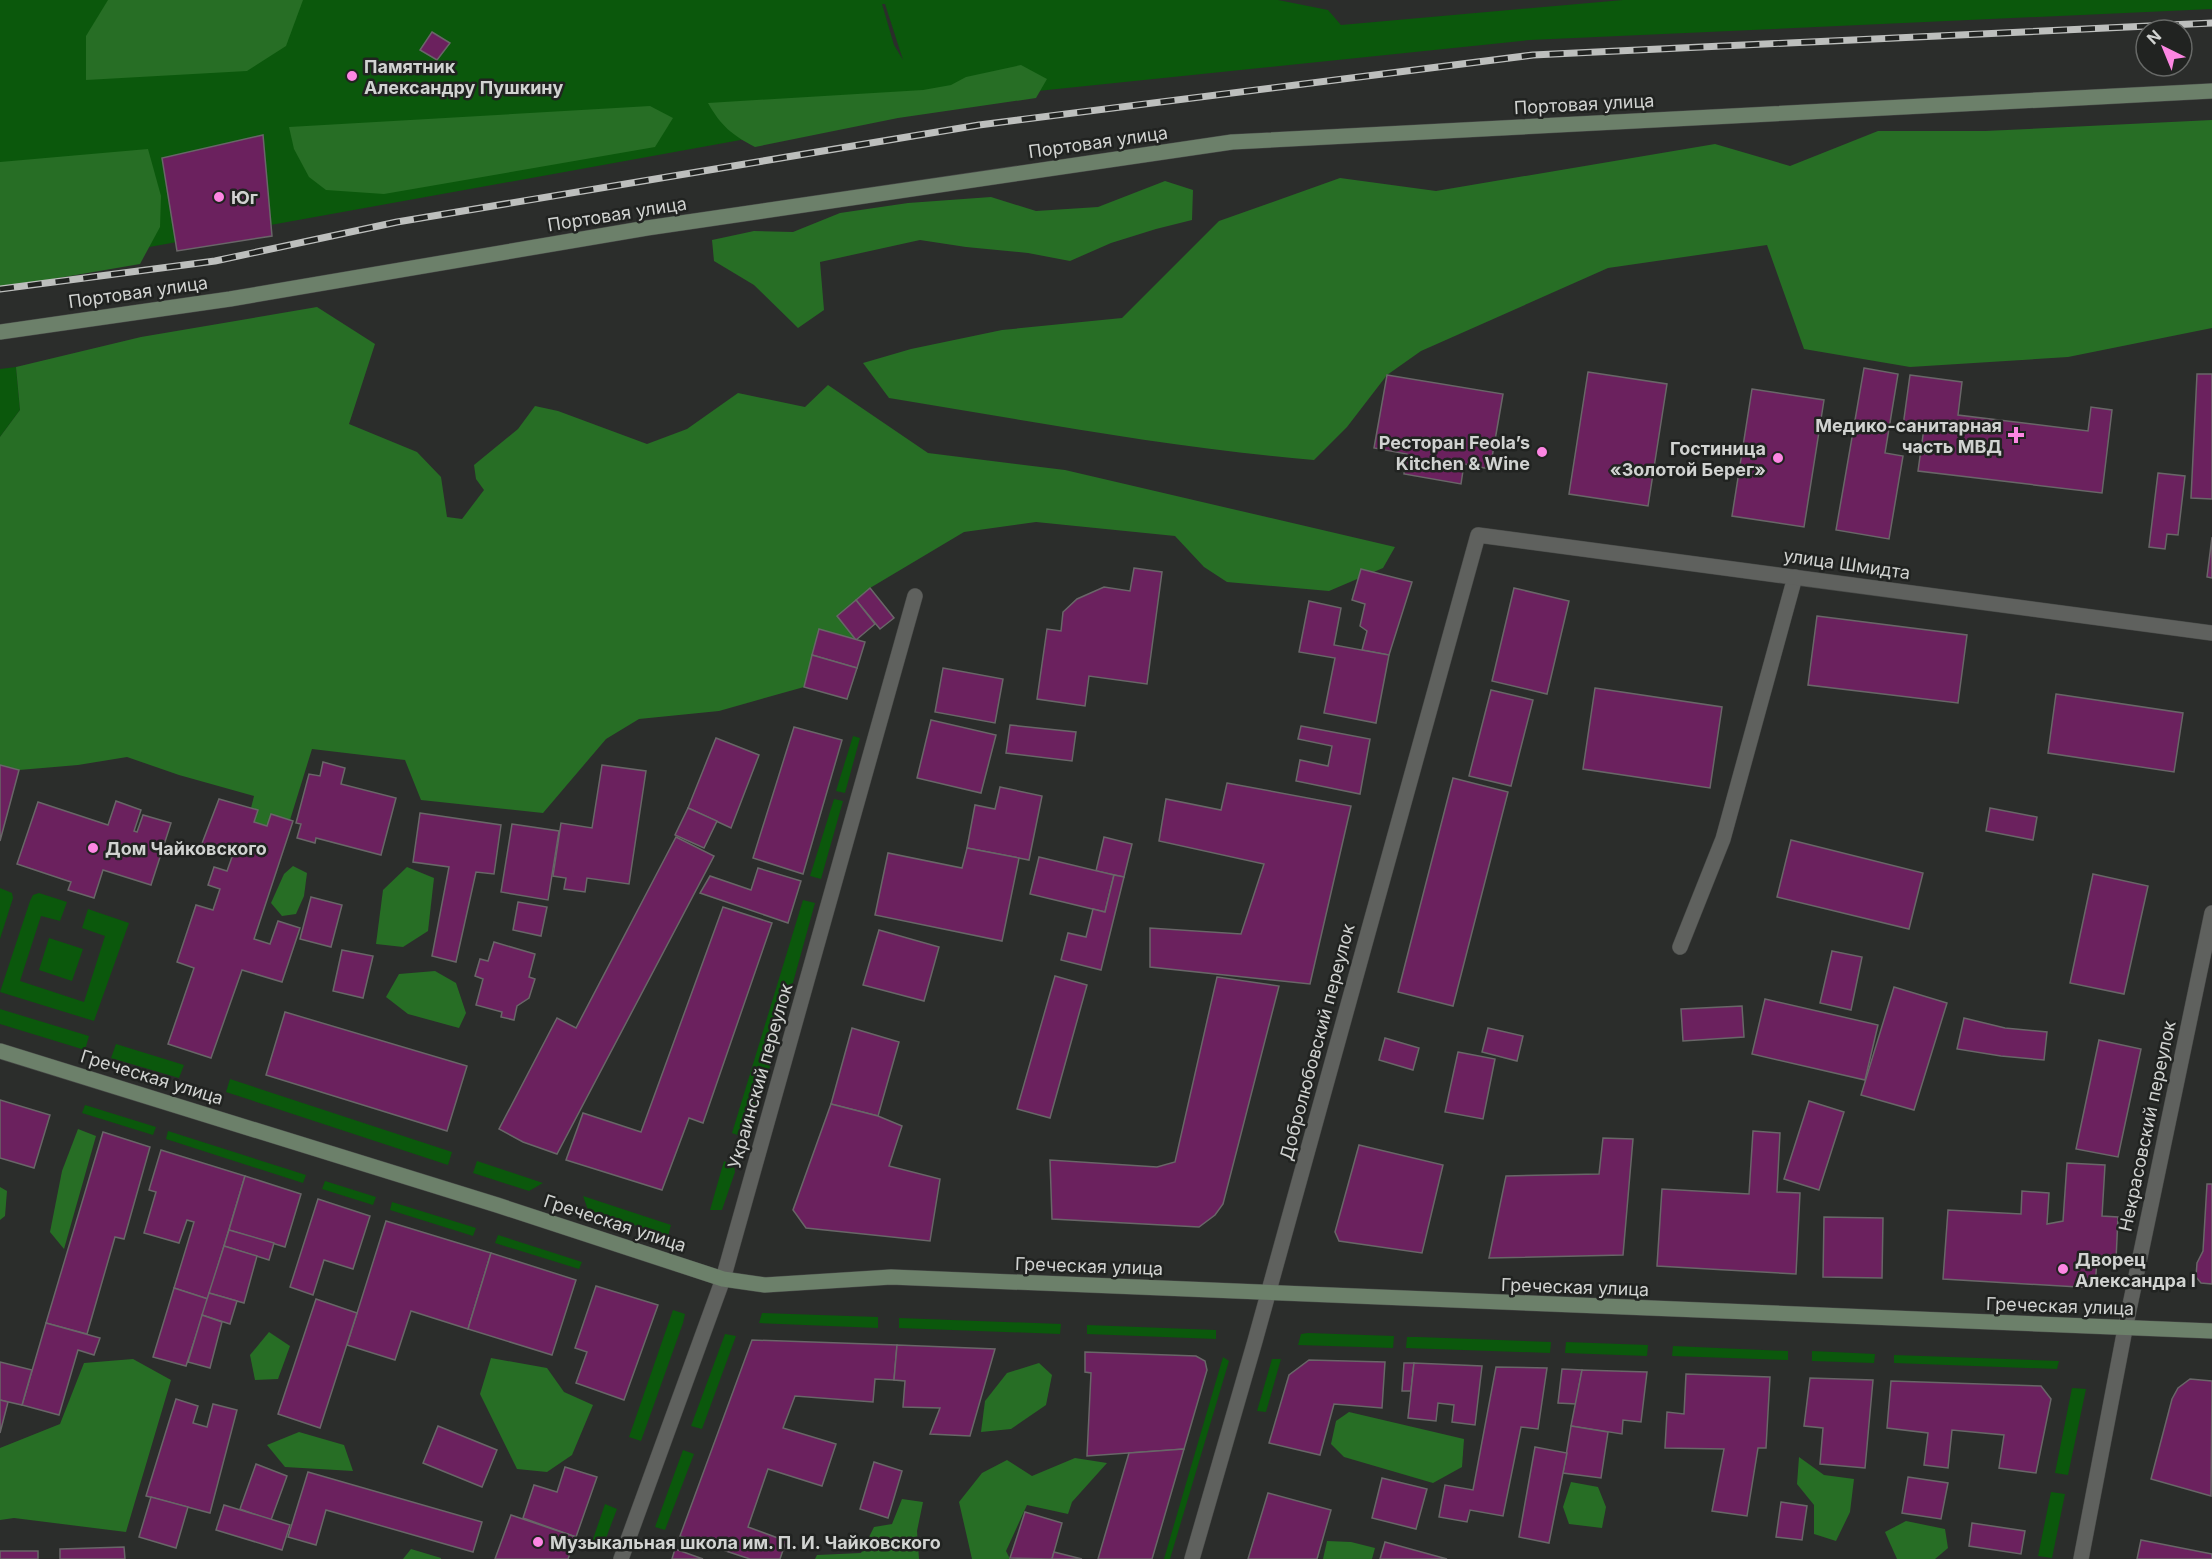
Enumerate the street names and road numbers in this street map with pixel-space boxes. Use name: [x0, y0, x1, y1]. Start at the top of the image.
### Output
street label: Портовая улица: [1513, 90, 1655, 118]
street label: Портовая улица: [1027, 122, 1169, 162]
street label: Портовая улица: [546, 193, 688, 235]
street label: Портовая улица: [67, 272, 209, 312]
street label: улица Шмидта: [1782, 545, 1912, 583]
street label: Добролюбовский переулок: [1275, 921, 1359, 1163]
street label: Украинский переулок: [723, 981, 797, 1171]
street label: Некрасовский переулок: [2114, 1018, 2180, 1233]
street label: Греческая улица: [78, 1045, 226, 1109]
street label: Греческая улица: [541, 1190, 689, 1256]
street label: Греческая улица: [1015, 1253, 1163, 1279]
street label: Греческая улица: [1501, 1274, 1649, 1300]
street label: Греческая улица: [1986, 1293, 2134, 1319]

